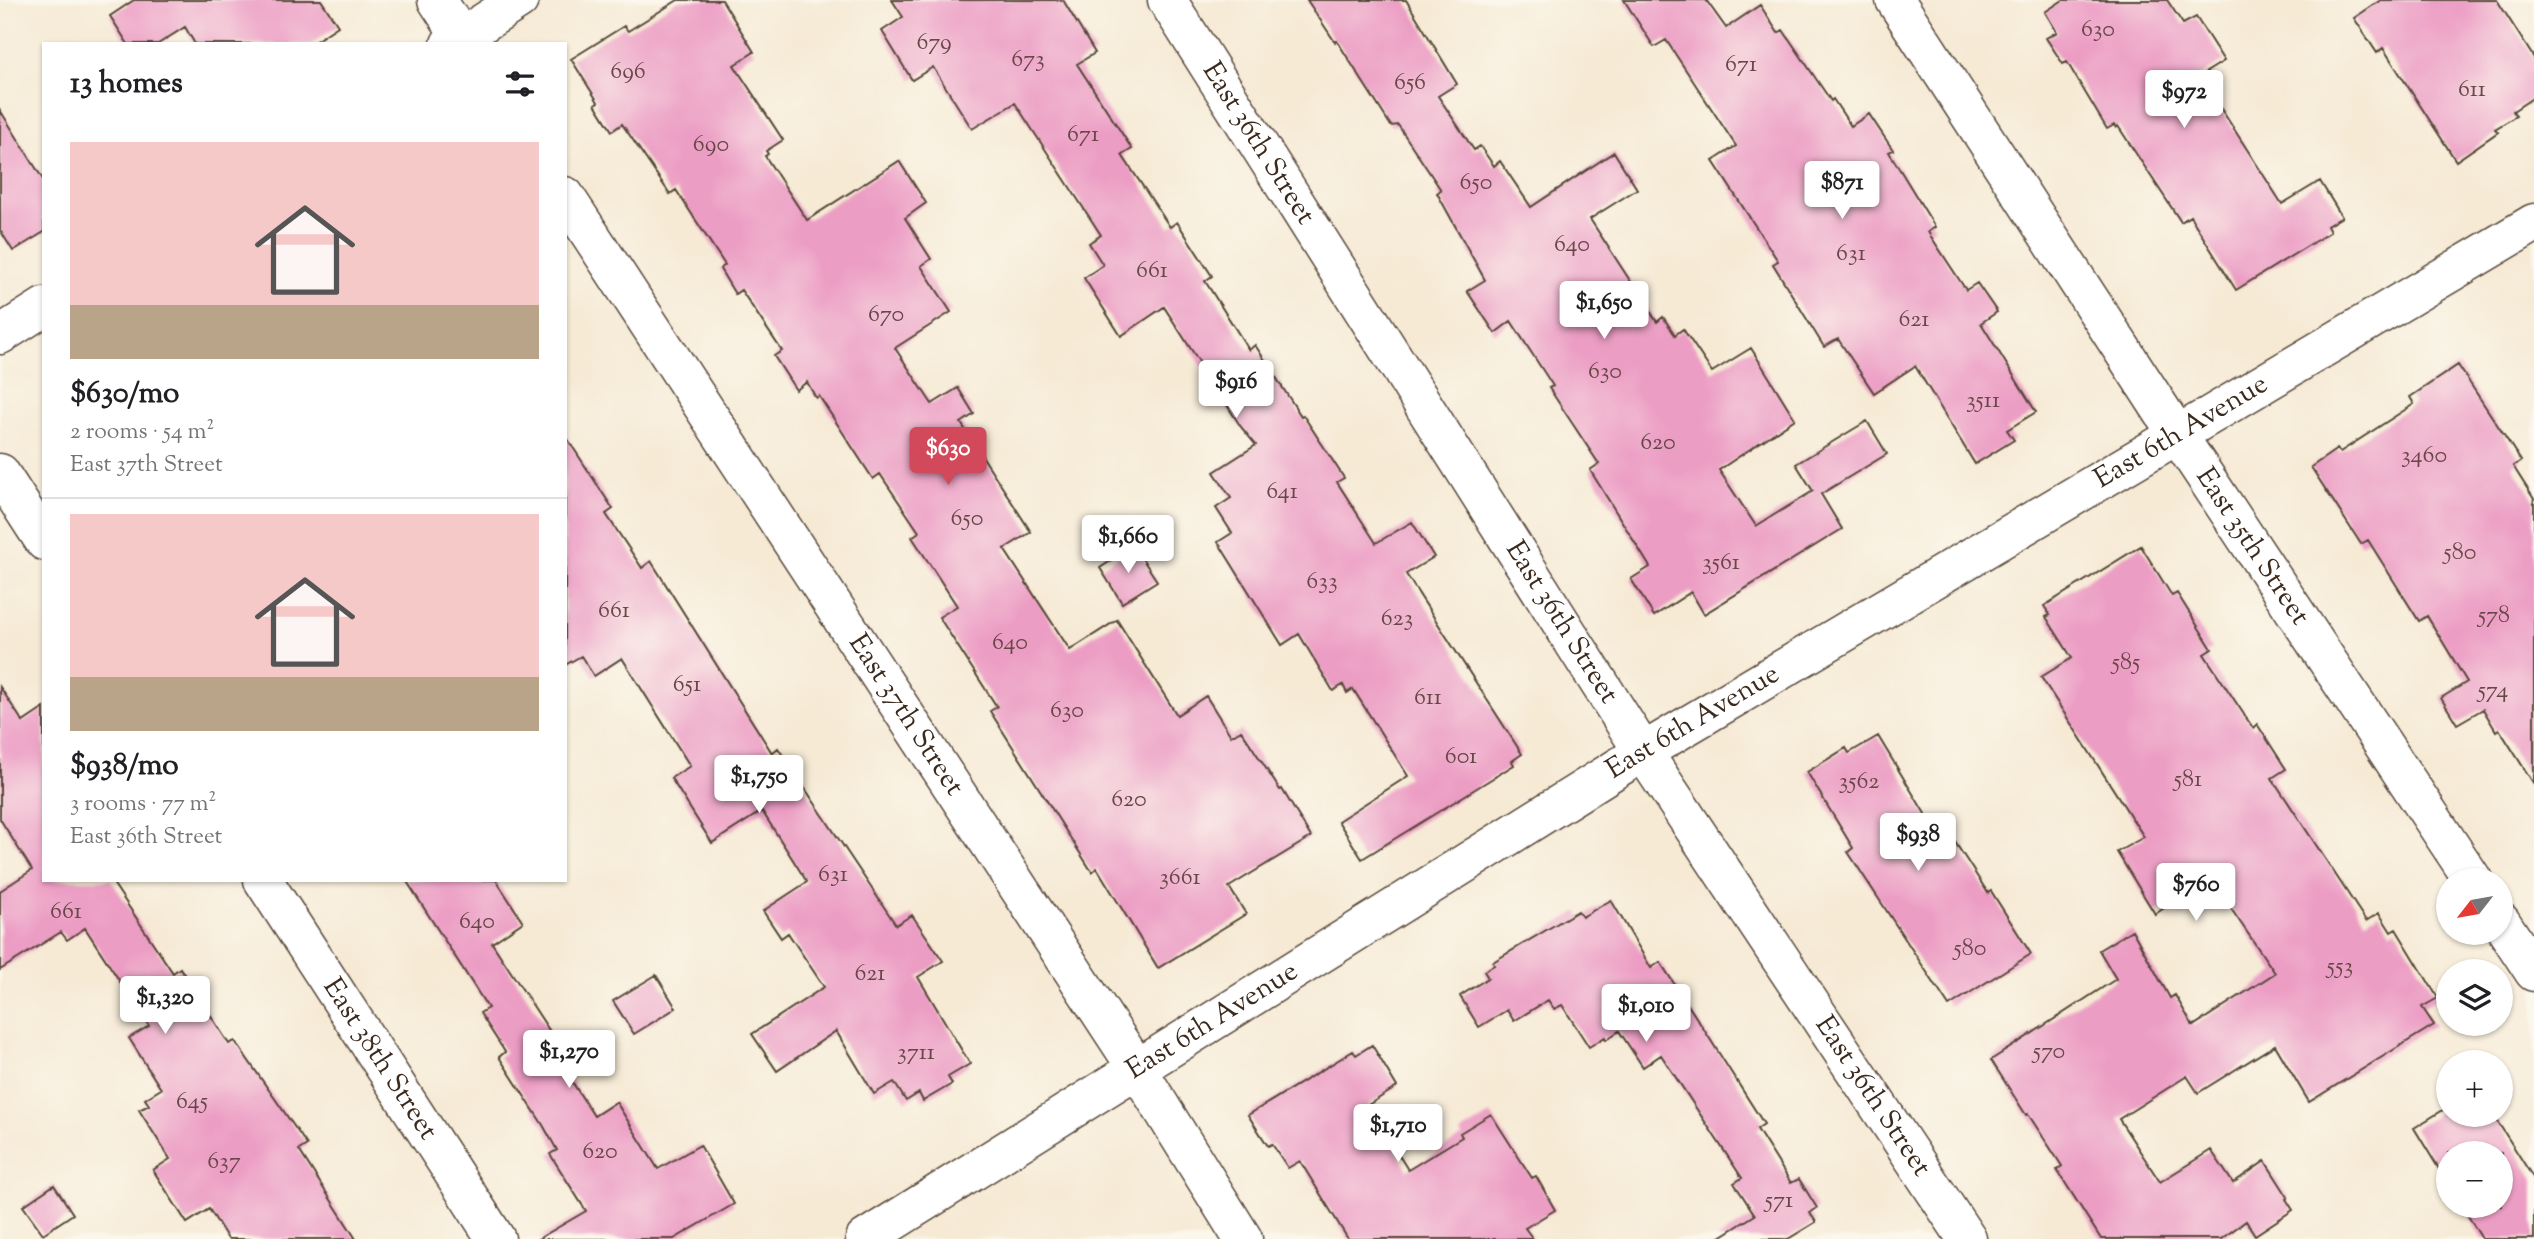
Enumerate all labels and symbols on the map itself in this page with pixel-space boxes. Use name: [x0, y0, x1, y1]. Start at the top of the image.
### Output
house number: 630: [2081, 13, 2115, 47]
house number: 679: [916, 26, 952, 60]
house number: 673: [1011, 43, 1045, 77]
house number: 671: [1725, 48, 1757, 82]
house number: 696: [610, 55, 646, 89]
street label: East 36th Street: [1191, 55, 1325, 233]
house number: 656: [1394, 66, 1426, 100]
pin: $972: [2143, 71, 2225, 130]
house number: 611: [2458, 73, 2486, 107]
house number: 671: [1067, 118, 1099, 152]
house number: 690: [693, 128, 729, 162]
pin: $871: [1801, 162, 1883, 221]
house number: 650: [1460, 166, 1492, 200]
house number: 640: [1554, 228, 1590, 262]
house number: 631: [1836, 237, 1866, 271]
house number: 661: [1136, 254, 1168, 288]
pin: $1,650: [1547, 282, 1661, 341]
house number: 670: [868, 298, 904, 332]
house number: 621: [1898, 303, 1930, 337]
house number: 630: [1588, 355, 1622, 389]
pin: $916: [1195, 360, 1277, 420]
street label: East 6th Avenue: [2087, 365, 2276, 500]
house number: 3511: [1966, 384, 2000, 418]
house number: 620: [1640, 426, 1676, 460]
pin: $630: [907, 428, 989, 487]
house number: 3460: [2401, 439, 2447, 473]
street label: East 35th Street: [2185, 460, 2319, 634]
house number: 641: [1266, 475, 1298, 509]
house number: 650: [951, 502, 983, 536]
pin: $1,660: [1071, 516, 1185, 575]
street label: East 36th Street: [1495, 534, 1628, 712]
house number: 580: [2442, 536, 2476, 570]
house number: 3561: [1702, 546, 1740, 580]
house number: 633: [1306, 565, 1338, 599]
house number: 661: [598, 594, 630, 628]
house number: 578: [2476, 599, 2510, 633]
house number: 623: [1381, 602, 1413, 636]
house number: 640: [992, 626, 1028, 660]
street label: East 37th Street: [838, 627, 973, 804]
house number: 585: [2110, 646, 2140, 680]
street label: East 6th Avenue: [1599, 655, 1787, 790]
house number: 651: [673, 668, 701, 702]
house number: 574: [2476, 674, 2508, 708]
house number: 611: [1414, 681, 1442, 715]
house number: 630: [1050, 694, 1084, 728]
house number: 601: [1445, 740, 1477, 774]
pin: $1,750: [702, 756, 816, 815]
house number: 581: [2172, 763, 2202, 797]
house number: 3562: [1839, 765, 1879, 799]
house number: 620: [1111, 783, 1147, 817]
pin: $938: [1877, 814, 1959, 873]
house number: 631: [818, 858, 848, 892]
house number: 3661: [1159, 861, 1201, 895]
pin: $760: [2155, 864, 2237, 923]
north arrow: [2436, 868, 2513, 945]
house number: 661: [50, 895, 82, 929]
house number: 640: [459, 905, 495, 939]
house number: 580: [1952, 932, 1986, 966]
house number: 553: [2325, 950, 2353, 984]
street label: East 6th Avenue: [1119, 953, 1306, 1090]
house number: 621: [854, 957, 886, 991]
street label: East 38th Street: [312, 971, 447, 1149]
pin: $1,320: [108, 976, 222, 1036]
pin: $1,010: [1589, 984, 1703, 1044]
street label: East 36th Street: [1804, 1008, 1941, 1185]
pin: $1,270: [512, 1030, 626, 1090]
house number: 570: [2031, 1035, 2065, 1069]
house number: 3711: [897, 1036, 935, 1070]
house number: 645: [176, 1085, 208, 1119]
pin: $1,710: [1341, 1104, 1455, 1164]
house number: 620: [582, 1135, 618, 1169]
house number: 637: [207, 1145, 241, 1179]
house number: 571: [1763, 1184, 1793, 1218]

